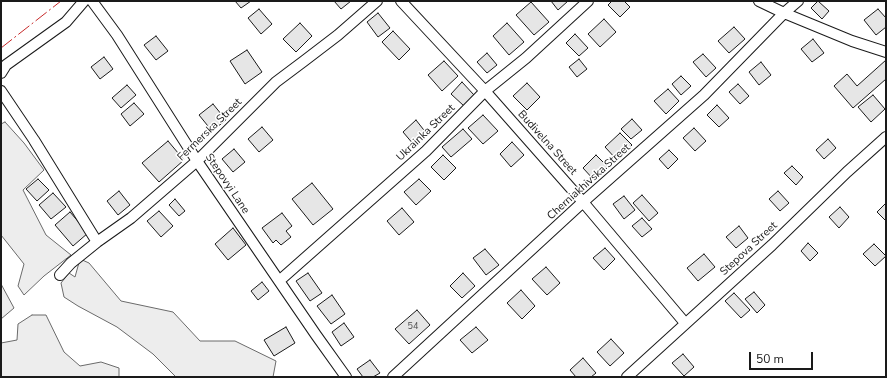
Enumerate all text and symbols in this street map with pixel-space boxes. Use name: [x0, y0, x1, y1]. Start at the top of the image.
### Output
street label: Fermerska Street: [175, 96, 245, 164]
street label: Ukrainka Street: [394, 102, 458, 164]
street label: Budivelna Street: [515, 108, 579, 178]
street label: Cherniakhivska Street: [545, 141, 633, 223]
street label: Stepovyi Lane: [202, 151, 252, 217]
street label: Stepova Street: [718, 219, 780, 279]
house number: 54: [408, 322, 418, 332]
scale bar: [751, 344, 815, 370]
text: 50 m: [756, 351, 784, 367]

